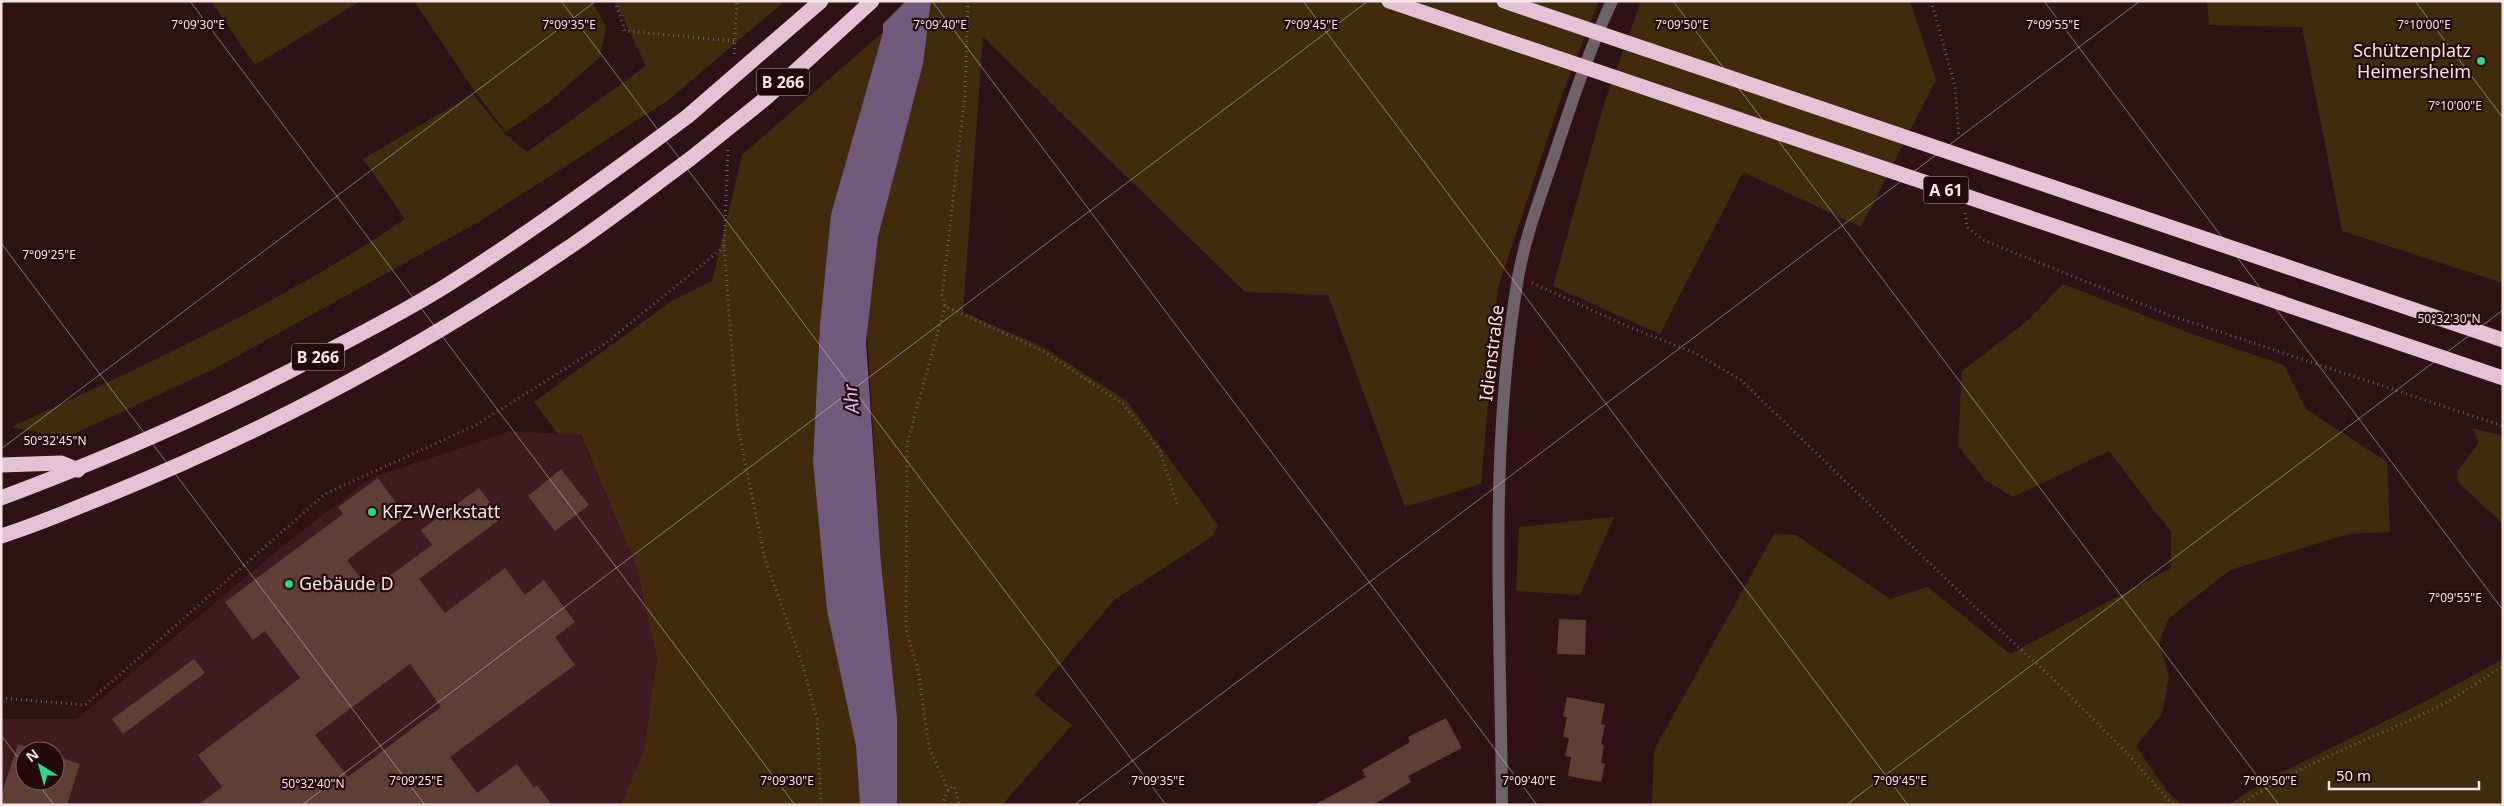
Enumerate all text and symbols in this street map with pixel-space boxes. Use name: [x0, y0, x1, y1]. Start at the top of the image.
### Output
text: 7°09'30"E: [171, 16, 225, 33]
text: 7°09'35"E: [542, 16, 596, 33]
text: 7°09'40"E: [913, 16, 967, 33]
text: 7°09'45"E: [1284, 16, 1338, 33]
text: 7°09'50"E: [1655, 16, 1709, 33]
text: 7°09'55"E: [2026, 16, 2080, 33]
text: 7°10'00"E: [2397, 16, 2451, 33]
place label: Schützenplatz Heimersheim: [2353, 38, 2471, 83]
marker: Schützenplatz Heimersheim: [2475, 55, 2487, 67]
road number: B 266: [757, 68, 809, 95]
text: 7°10'00"E: [2428, 97, 2482, 114]
road number: A 61: [1924, 176, 1968, 204]
text: 7°09'25"E: [22, 246, 76, 263]
street label: Idienstraße: [1473, 303, 1509, 402]
text: 50°32'30"N: [2417, 310, 2481, 327]
road number: B 266: [292, 344, 344, 371]
water label: Ahr: [837, 382, 865, 417]
text: 50°32'45"N: [23, 432, 87, 449]
place label: KFZ-Werkstatt: [382, 499, 501, 523]
marker: KFZ-Werkstatt: [366, 506, 378, 518]
place label: Gebäude D: [299, 571, 394, 595]
marker: Gebäude D: [283, 578, 295, 590]
text: 7°09'55"E: [2428, 589, 2482, 606]
north arrow: [15, 741, 65, 791]
text: N: [22, 744, 42, 766]
scale bar: [2329, 758, 2479, 790]
text: 50 m: [2336, 765, 2371, 785]
text: 7°09'25"E: [389, 772, 443, 789]
text: 7°09'30"E: [760, 772, 814, 789]
text: 7°09'35"E: [1131, 772, 1185, 789]
text: 7°09'40"E: [1502, 772, 1556, 789]
text: 7°09'45"E: [1873, 772, 1927, 789]
text: 7°09'50"E: [2243, 772, 2297, 789]
text: 50°32'40"N: [281, 775, 345, 792]

